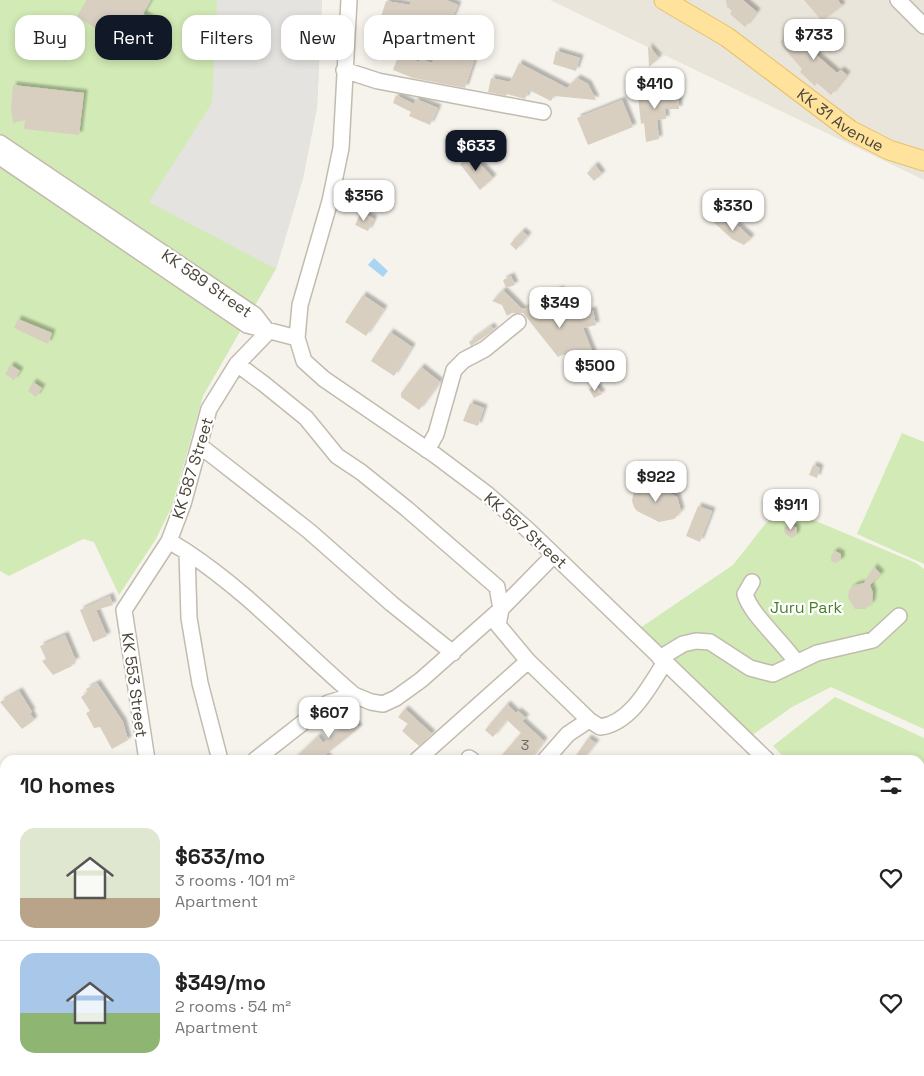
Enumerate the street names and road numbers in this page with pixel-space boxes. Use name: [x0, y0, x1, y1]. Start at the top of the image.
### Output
street label: KK 31 Avenue: [793, 84, 887, 157]
street label: KK 589 Street: [157, 244, 256, 322]
street label: KK 587 Street: [167, 415, 218, 521]
street label: KK 557 Street: [480, 488, 572, 573]
street label: KK 553 Street: [117, 631, 152, 739]

